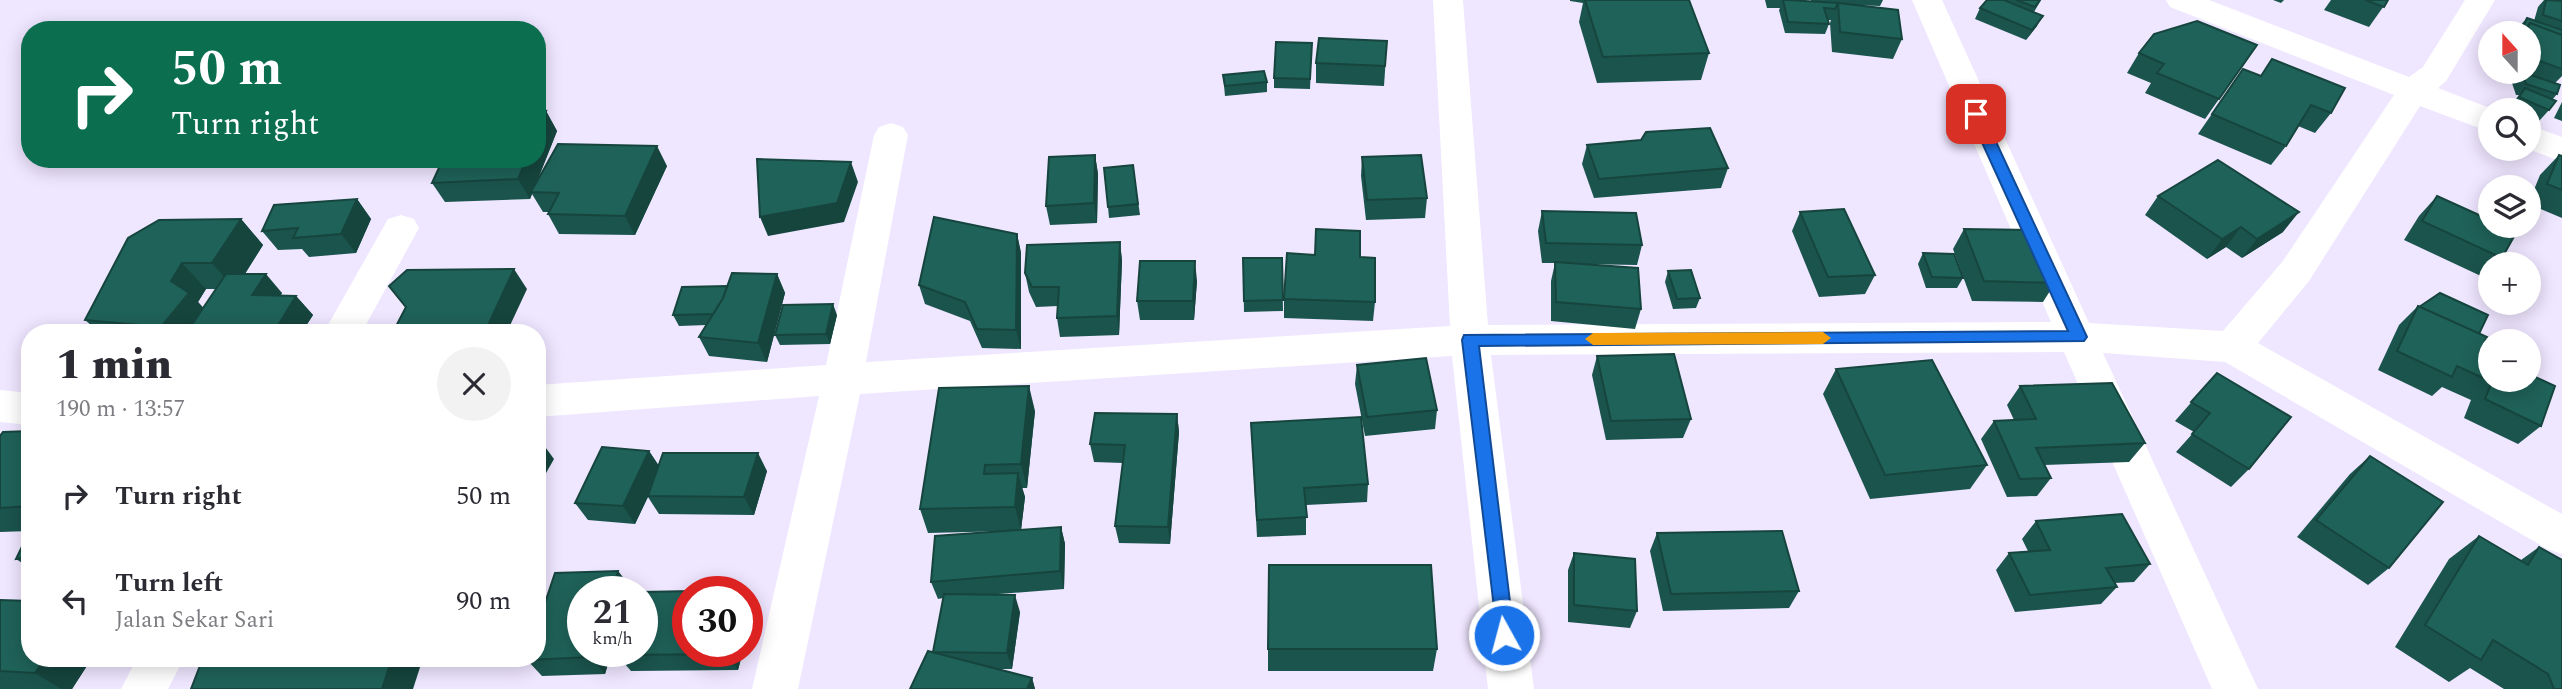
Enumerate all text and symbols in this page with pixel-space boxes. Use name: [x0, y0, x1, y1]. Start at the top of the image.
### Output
north arrow: [2478, 21, 2541, 84]
map controls: [2478, 21, 2541, 392]
text: 50 m: [171, 32, 282, 107]
icon: right: [56, 49, 147, 140]
pin: [1946, 84, 2006, 144]
icon: arrive: [1957, 95, 1995, 133]
button: search: [2478, 98, 2541, 161]
text: Turn right: [171, 100, 319, 149]
button: layers: [2478, 175, 2541, 238]
button: +: [2478, 252, 2541, 315]
button: −: [2478, 329, 2541, 392]
text: 1 min: [56, 334, 172, 397]
button: close: [437, 347, 511, 421]
text: 190 m · 13:57: [56, 392, 185, 427]
text: Turn right: [115, 476, 242, 516]
text: 50 m: [456, 476, 511, 516]
icon: right: [56, 477, 94, 515]
text: Turn left: [115, 563, 223, 603]
speed limit sign: 30: [672, 576, 763, 667]
text: 90 m: [456, 581, 511, 621]
icon: left: [56, 582, 94, 620]
text: 21: [593, 586, 632, 639]
position arrow: [1467, 598, 1541, 672]
text: Jalan Sekar Sari: [115, 603, 274, 638]
text: km/h: [592, 625, 633, 652]

